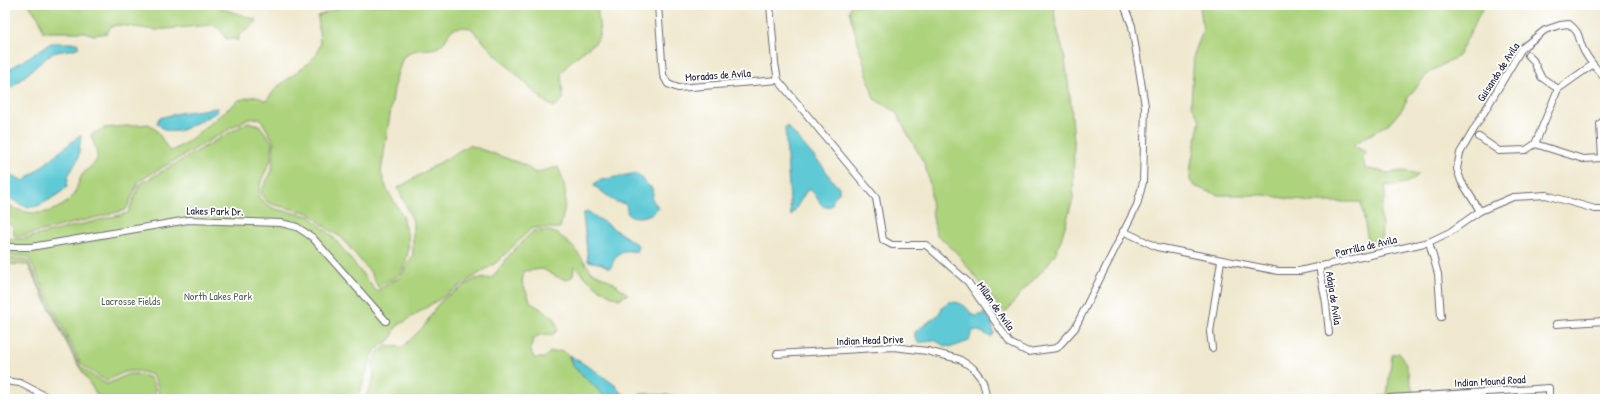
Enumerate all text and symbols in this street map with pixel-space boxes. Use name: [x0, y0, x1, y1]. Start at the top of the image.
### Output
street label: Guisando de Avila: [1474, 39, 1523, 104]
street label: Moradas de Avila: [685, 66, 752, 84]
street label: Lakes Park Dr.: [186, 204, 244, 218]
street label: Parrilla de Avila: [1334, 232, 1399, 260]
street label: Adaja de Avila: [1323, 270, 1345, 326]
street label: Millan de Avila: [974, 279, 1018, 334]
park label: North Lakes Park: [184, 289, 252, 303]
park label: Lacrosse Fields: [101, 294, 161, 308]
street label: Indian Head Drive: [836, 332, 905, 348]
street label: Indian Mound Road: [1454, 372, 1527, 390]

